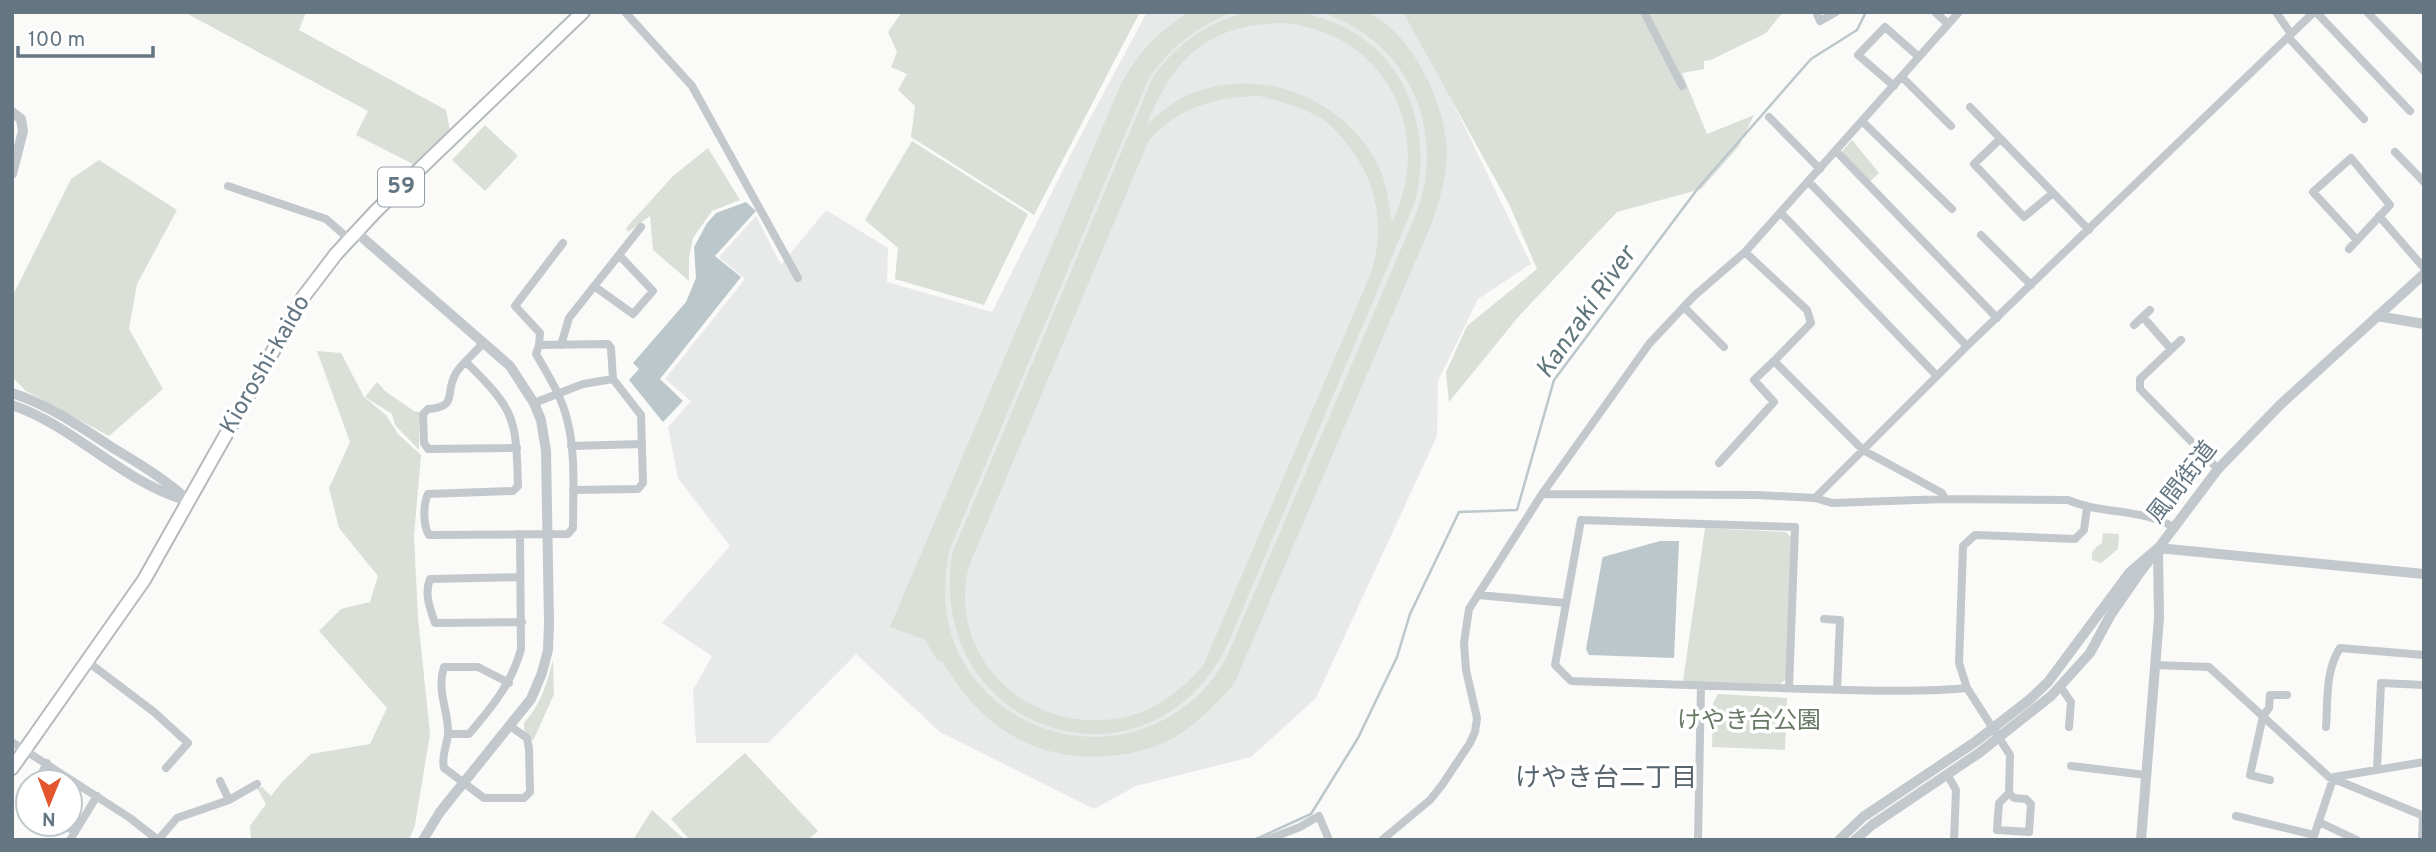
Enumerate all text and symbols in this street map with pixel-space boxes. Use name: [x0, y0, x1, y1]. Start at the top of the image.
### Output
scale bar: [18, 14, 152, 58]
text: 100 m: [28, 27, 85, 54]
road number: 59: [378, 168, 424, 206]
water label: Kanzaki River: [1529, 239, 1646, 386]
street label: Kioroshi-kaido: [214, 290, 318, 440]
street label: 風間街道: [2142, 436, 2224, 530]
park label: けやき台公園: [1677, 707, 1821, 737]
district label: けやき台二丁目: [1515, 763, 1697, 796]
north arrow: [14, 768, 84, 838]
text: N: [42, 806, 56, 830]

